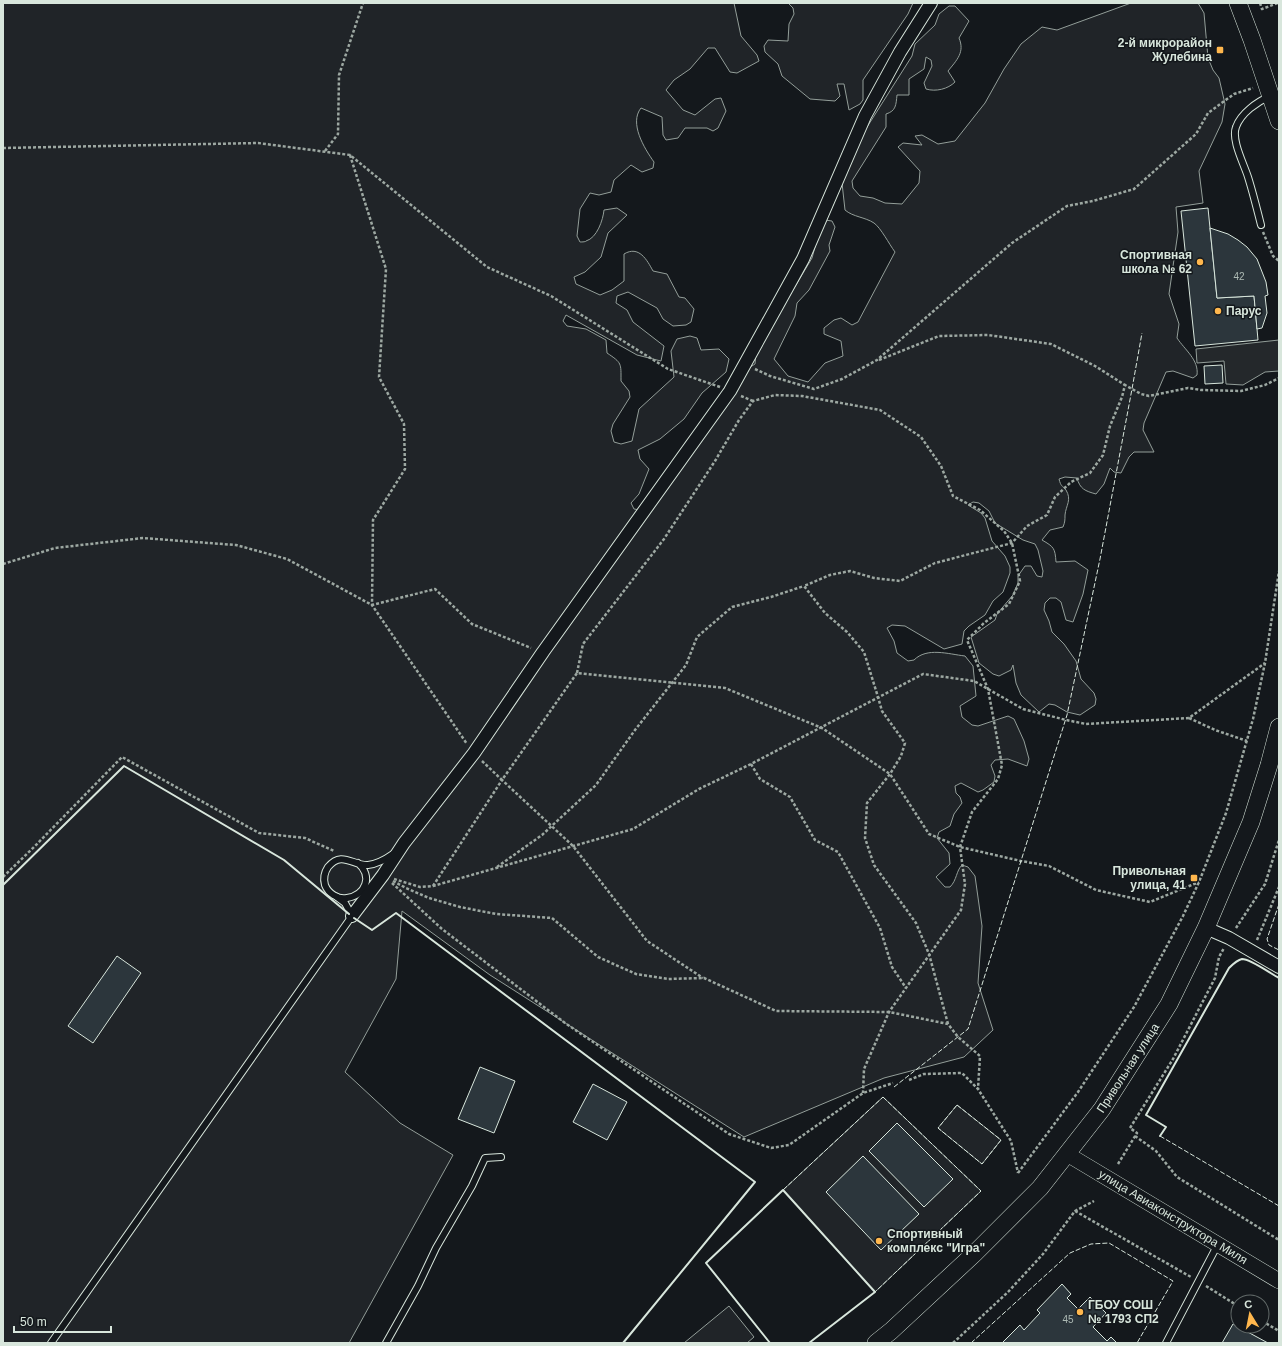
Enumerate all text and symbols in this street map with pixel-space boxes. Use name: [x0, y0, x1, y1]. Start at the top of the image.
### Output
place label: 2-й микрорайон Жулебина: [1118, 36, 1212, 64]
marker: 2-й микрорайон Жулебина: [1215, 45, 1225, 55]
place label: Спортивная школа № 62: [1120, 248, 1192, 276]
marker: Спортивная школа № 62: [1195, 257, 1205, 267]
house number: 42: [1233, 271, 1245, 282]
place label: Парус: [1226, 304, 1262, 318]
marker: Парус: [1213, 306, 1223, 316]
place label: Привольная улица, 41: [1112, 864, 1186, 892]
marker: Привольная улица, 41: [1189, 873, 1199, 883]
street label: Привольная улица: [1094, 1020, 1162, 1115]
street label: улица Авиаконструктора Миля: [1096, 1167, 1250, 1267]
place label: Спортивный комплекс "Игра": [887, 1227, 985, 1255]
marker: Спортивный комплекс "Игра": [874, 1236, 884, 1246]
north arrow: [1230, 1294, 1270, 1334]
place label: ГБОУ СОШ № 1793 СП2: [1088, 1298, 1159, 1326]
text: С: [1243, 1298, 1253, 1311]
marker: ГБОУ СОШ № 1793 СП2: [1075, 1307, 1085, 1317]
scale bar: [14, 1308, 111, 1334]
house number: 45: [1062, 1314, 1074, 1325]
text: 50 m: [20, 1315, 47, 1329]

